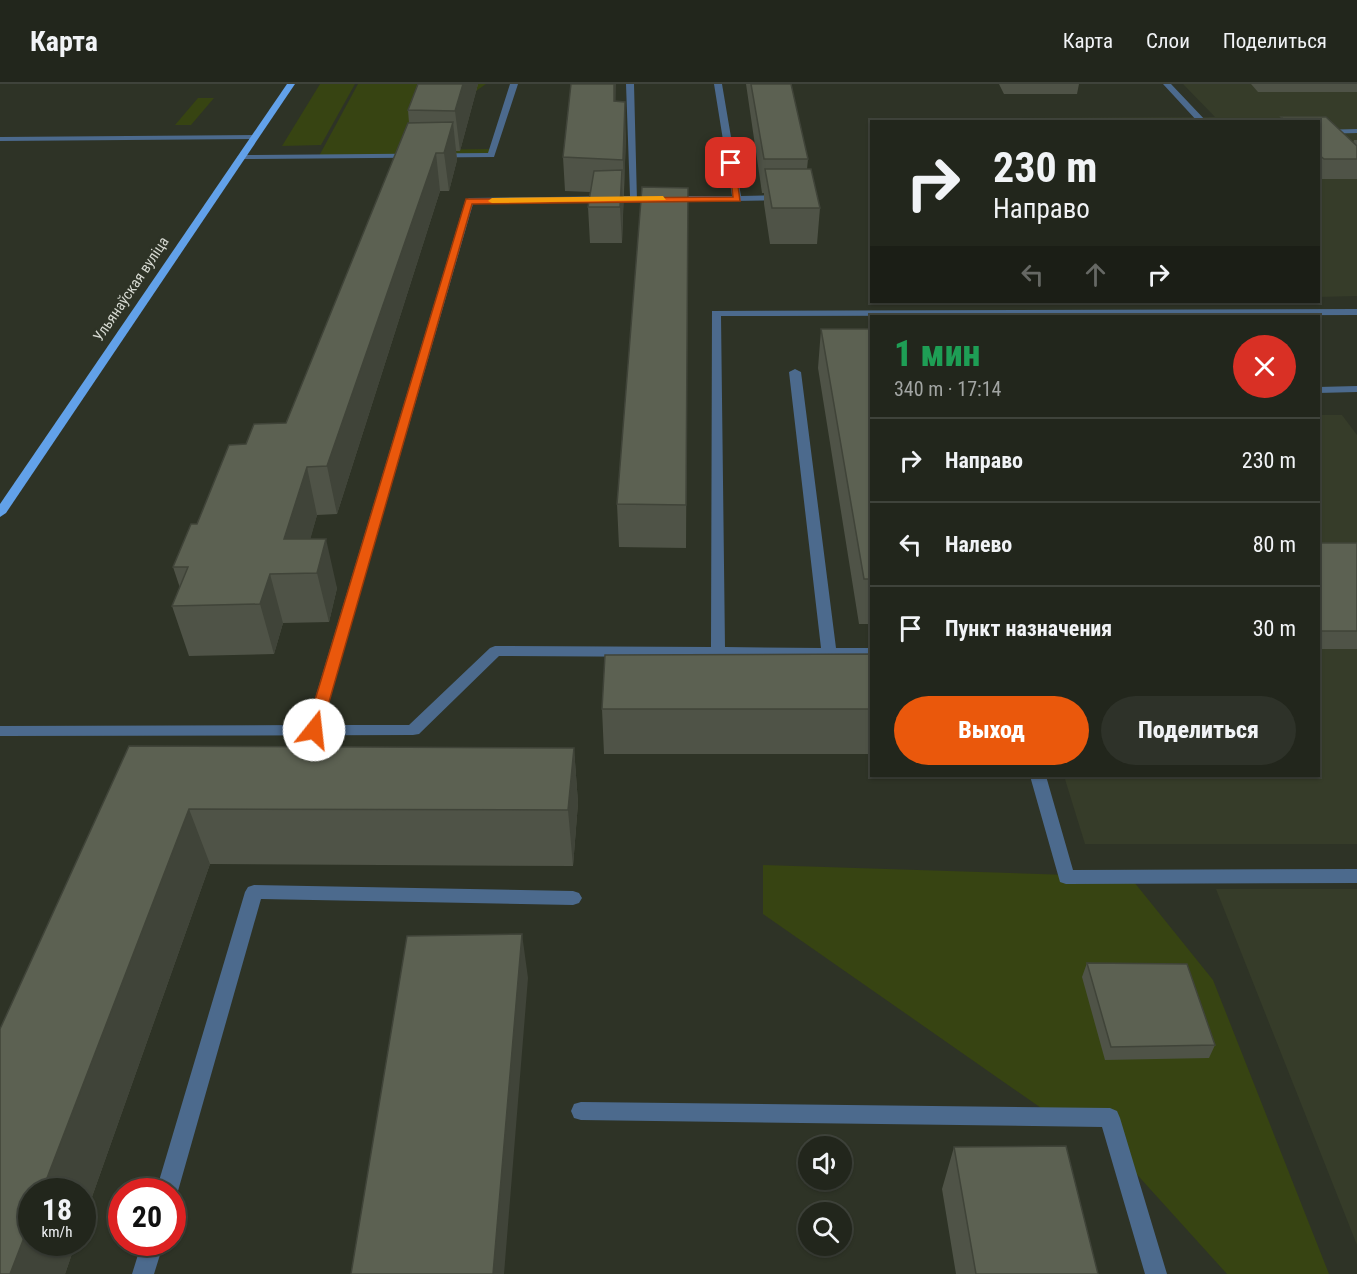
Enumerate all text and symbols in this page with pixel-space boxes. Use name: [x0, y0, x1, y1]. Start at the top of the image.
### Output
text: Карта: [30, 25, 98, 58]
text: Карта: [1063, 29, 1113, 53]
text: Слои: [1146, 29, 1190, 53]
text: Поделиться: [1223, 29, 1327, 53]
pin: [705, 137, 756, 188]
text: 230 m: [993, 143, 1098, 192]
icon: right: [894, 144, 972, 222]
icon: arrive: [714, 146, 747, 179]
text: Направо: [993, 193, 1090, 225]
street label: Ульянаўская вуліца: [89, 233, 173, 345]
icon: left: [1016, 258, 1049, 291]
icon: ahead: [1079, 258, 1112, 291]
icon: right: [1142, 258, 1175, 291]
text: 1 мин: [894, 333, 980, 375]
button: close: [1233, 335, 1296, 398]
text: 340 m · 17:14: [894, 377, 1001, 401]
icon: right: [894, 444, 927, 477]
text: Направо: [945, 448, 1023, 473]
text: 230 m: [1242, 448, 1296, 473]
icon: left: [894, 528, 927, 561]
text: Налево: [945, 532, 1012, 557]
text: 80 m: [1253, 532, 1296, 557]
icon: arrive: [894, 612, 927, 645]
text: Пункт назначения: [945, 616, 1112, 641]
text: 30 m: [1253, 616, 1296, 641]
button: Выход: [894, 696, 1089, 765]
button: Поделиться: [1101, 696, 1296, 765]
position arrow: [282, 698, 346, 762]
map controls: [798, 1136, 852, 1256]
button: sound: [798, 1136, 852, 1190]
speed limit sign: 20: [108, 1178, 186, 1256]
text: 18: [42, 1192, 72, 1227]
button: search: [798, 1202, 852, 1256]
text: km/h: [42, 1223, 72, 1241]

